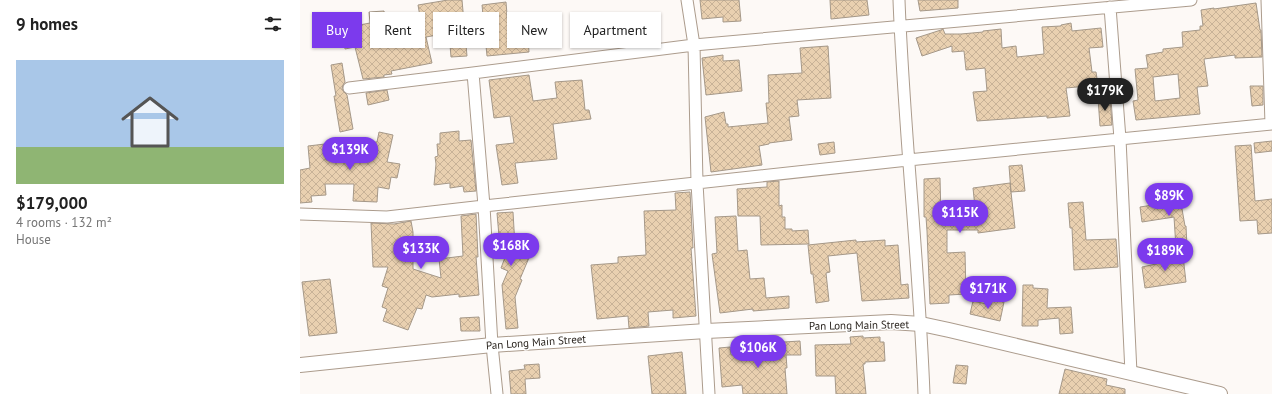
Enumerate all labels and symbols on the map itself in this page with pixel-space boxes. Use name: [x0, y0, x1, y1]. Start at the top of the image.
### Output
pin: $179K: [1077, 78, 1133, 112]
pin: $139K: [322, 137, 378, 171]
pin: $89K: [1145, 183, 1193, 217]
pin: $115K: [932, 200, 988, 234]
pin: $168K: [483, 233, 539, 267]
pin: $133K: [393, 236, 449, 270]
pin: $189K: [1137, 238, 1193, 272]
pin: $171K: [960, 276, 1016, 310]
street label: Pan Long Main Street: [809, 317, 909, 333]
street label: Pan Long Main Street: [486, 332, 587, 352]
pin: $106K: [730, 335, 786, 369]

